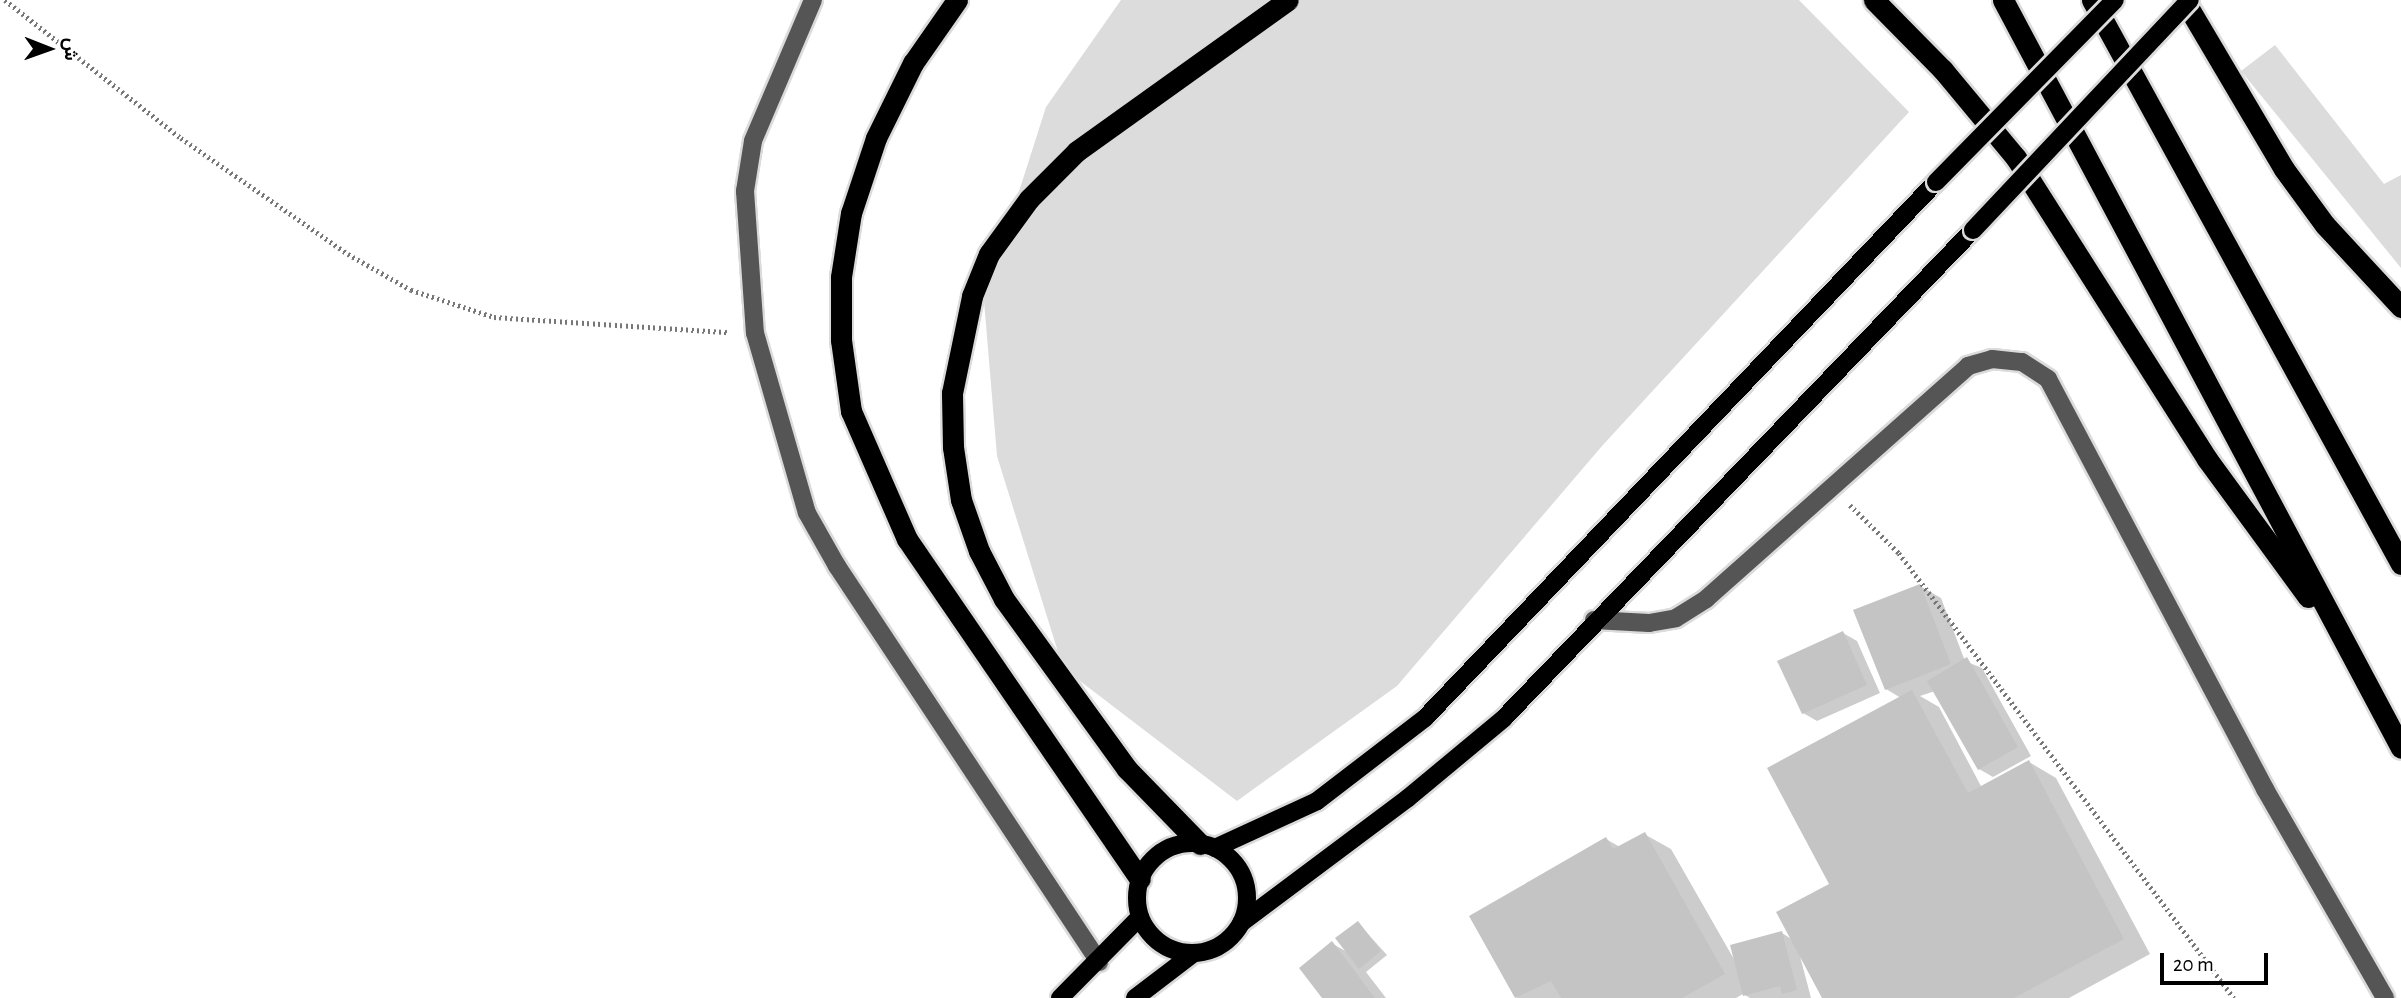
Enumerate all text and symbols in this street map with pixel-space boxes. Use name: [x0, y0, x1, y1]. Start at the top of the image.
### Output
north arrow: [14, 14, 84, 84]
text: ش: [61, 38, 80, 61]
scale bar: [2163, 939, 2272, 983]
text: 20 m: [2173, 954, 2214, 975]

